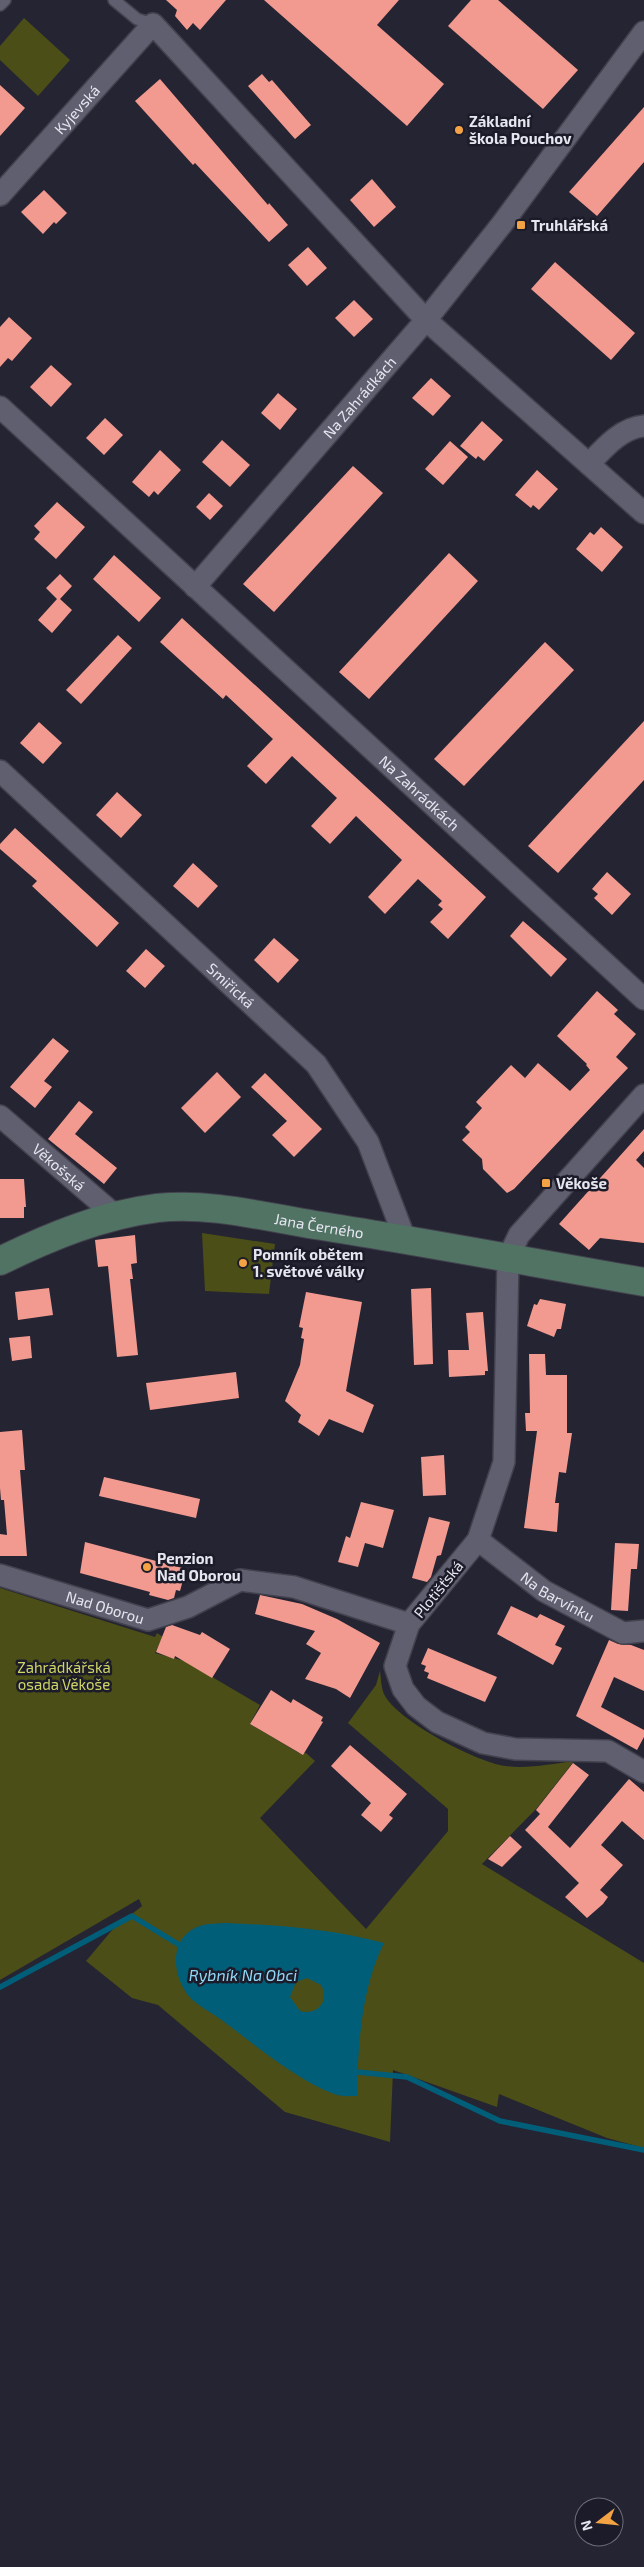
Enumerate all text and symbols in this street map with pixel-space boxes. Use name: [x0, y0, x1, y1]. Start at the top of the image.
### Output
street label: Kyjevská: [50, 81, 103, 138]
place label: Základní škola Pouchov: [469, 112, 572, 147]
marker: Základní škola Pouchov: [453, 124, 465, 136]
place label: Truhlářská: [531, 216, 608, 234]
marker: Truhlářská: [515, 219, 527, 231]
street label: Na Zahrádkách: [319, 353, 400, 442]
street label: Na Zahrádkách: [376, 751, 463, 834]
street label: Smiřická: [203, 959, 258, 1012]
street label: Věkošská: [29, 1139, 89, 1195]
place label: Věkoše: [556, 1174, 607, 1192]
marker: Věkoše: [540, 1177, 552, 1189]
street label: Jana Černého: [273, 1209, 365, 1242]
place label: Pomník obětem 1. světové války: [253, 1245, 365, 1281]
marker: Pomník obětem 1. světové války: [237, 1257, 249, 1269]
place label: Penzion Nad Oborou: [157, 1549, 241, 1584]
street label: Plotišťská: [410, 1557, 466, 1621]
marker: Penzion Nad Oborou: [141, 1561, 153, 1573]
street label: Na Barvínku: [517, 1568, 597, 1625]
street label: Nad Oborou: [64, 1587, 147, 1627]
park label: Zahrádkářská osada Věkoše: [17, 1658, 111, 1693]
water label: Rybník Na Obci: [189, 1965, 297, 1985]
north arrow: [574, 2497, 624, 2547]
text: N: [576, 2519, 596, 2533]

